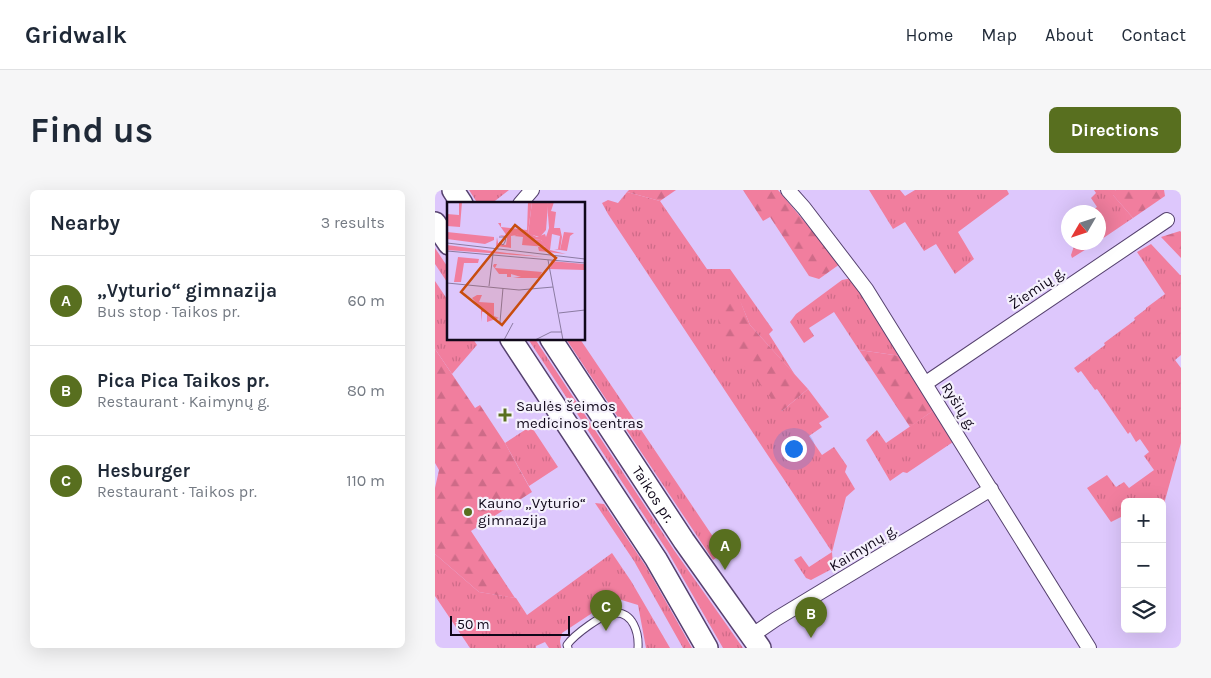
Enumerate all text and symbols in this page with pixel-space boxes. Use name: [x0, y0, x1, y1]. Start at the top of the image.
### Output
text: Gridwalk: [25, 21, 127, 49]
text: Home: [905, 24, 953, 46]
text: Map: [981, 24, 1017, 46]
text: About: [1045, 24, 1094, 46]
text: Contact: [1122, 24, 1186, 46]
button: Directions: [1049, 107, 1181, 153]
text: Find us: [30, 110, 153, 151]
inset map: [447, 202, 585, 340]
north arrow: [1061, 205, 1106, 250]
text: Nearby: [50, 211, 120, 235]
text: 3 results: [321, 213, 385, 232]
street label: Žiemių g.: [1006, 263, 1069, 313]
text: „Vyturio“ gimnazija: [97, 280, 277, 302]
text: A: [61, 291, 71, 310]
text: 60 m: [348, 291, 385, 310]
text: Bus stop · Taikos pr.: [97, 302, 240, 321]
text: Pica Pica Taikos pr.: [97, 370, 269, 392]
street label: Ryšių g.: [938, 379, 981, 433]
text: B: [61, 381, 71, 400]
text: 80 m: [347, 381, 385, 400]
text: Restaurant · Kaimynų g.: [97, 392, 269, 411]
place label: Saulės šeimos medicinos centras: [516, 397, 644, 432]
marker: Saulės šeimos medicinos centras: [498, 408, 512, 422]
your location: [781, 436, 807, 462]
text: Hesburger: [97, 460, 190, 482]
street label: Taikos pr.: [628, 463, 679, 526]
text: C: [61, 471, 71, 490]
text: 110 m: [346, 471, 385, 490]
text: Restaurant · Taikos pr.: [97, 482, 257, 501]
place label: Kauno „Vyturio“ gimnazija: [478, 494, 586, 529]
map controls: [1121, 498, 1166, 633]
button: +: [1121, 498, 1166, 543]
marker: Kauno „Vyturio“ gimnazija: [462, 506, 474, 518]
street label: Kaimynų g.: [826, 521, 900, 575]
pin: A: [709, 529, 741, 570]
button: −: [1121, 543, 1166, 588]
button: layers: [1121, 588, 1166, 633]
pin: C: [590, 590, 622, 631]
pin: B: [795, 597, 827, 638]
scale bar: [450, 613, 570, 636]
text: 50 m: [457, 616, 490, 633]

